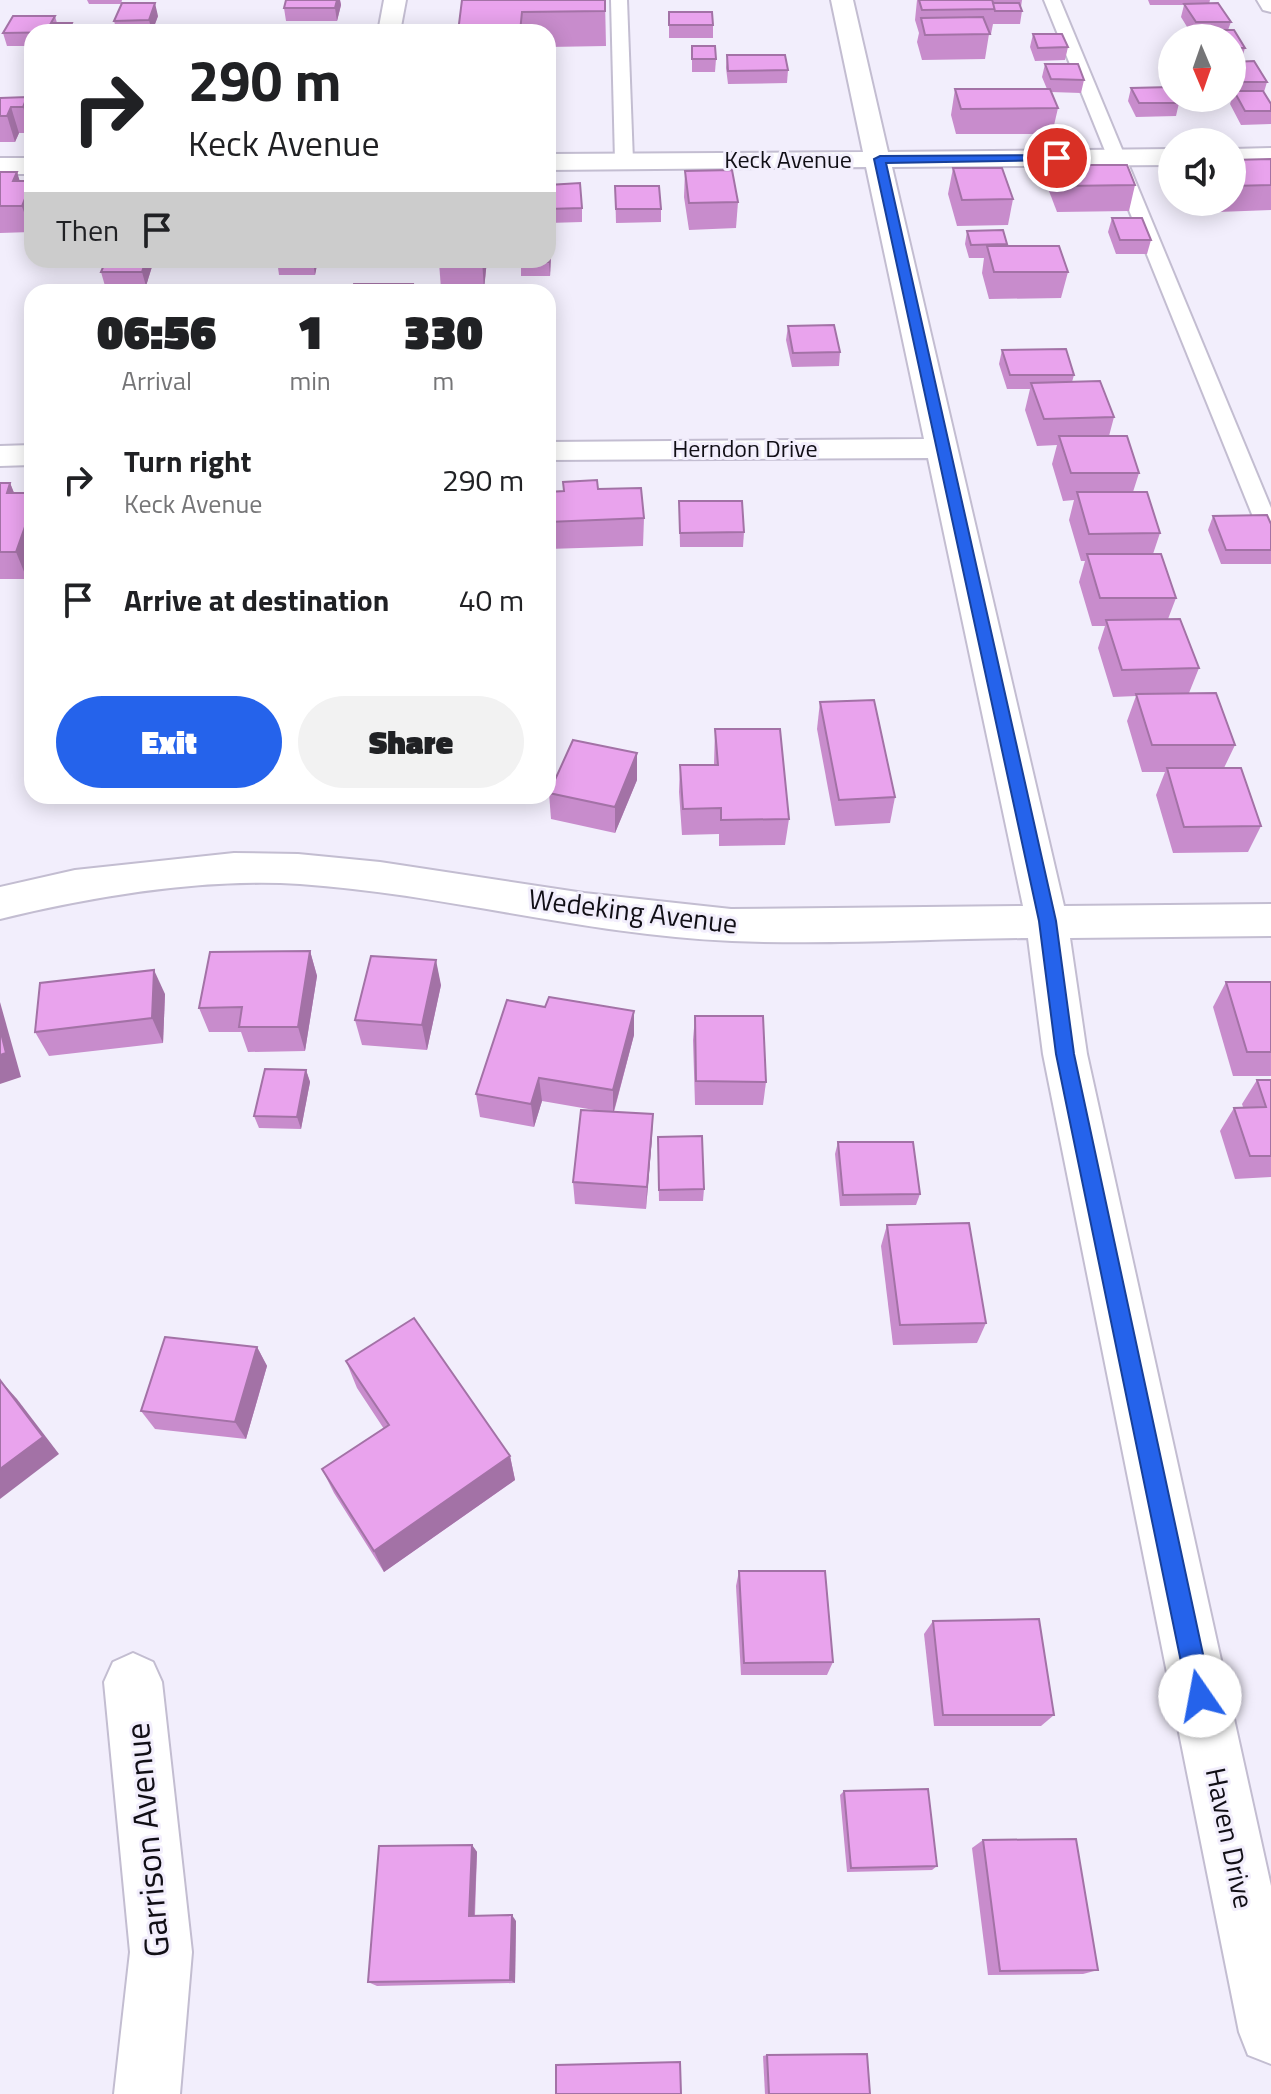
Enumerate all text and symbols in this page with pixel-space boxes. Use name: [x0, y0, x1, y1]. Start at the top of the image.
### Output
north arrow: [1158, 24, 1246, 112]
map controls: [1158, 24, 1246, 216]
text: 290 m: [188, 38, 341, 123]
icon: right: [56, 56, 160, 160]
text: Keck Avenue: [188, 115, 380, 170]
pin: [1023, 124, 1091, 192]
button: sound: [1158, 128, 1246, 216]
icon: arrive: [1035, 136, 1079, 180]
street label: Keck Avenue: [724, 141, 852, 177]
text: Then: [56, 207, 119, 253]
icon: arrive: [135, 208, 179, 252]
text: 06:56: [97, 295, 216, 368]
text: 1: [297, 295, 323, 368]
text: 330: [404, 295, 483, 368]
text: Arrival: [121, 361, 192, 400]
text: min: [289, 361, 331, 400]
text: m: [433, 361, 454, 400]
street label: Herndon Drive: [672, 430, 818, 466]
text: Turn right: [124, 438, 252, 484]
text: 290 m: [442, 457, 524, 503]
icon: right: [56, 458, 100, 502]
text: Keck Avenue: [124, 484, 262, 523]
text: Arrive at destination: [124, 577, 389, 623]
text: 40 m: [459, 577, 524, 623]
icon: arrive: [56, 578, 100, 622]
button: Exit: [56, 696, 282, 788]
button: Share: [298, 696, 524, 788]
street label: Wedeking Avenue: [526, 876, 740, 945]
position arrow: [1158, 1654, 1242, 1738]
street label: Garrison Avenue: [110, 1721, 182, 1959]
street label: Haven Drive: [1195, 1764, 1266, 1912]

